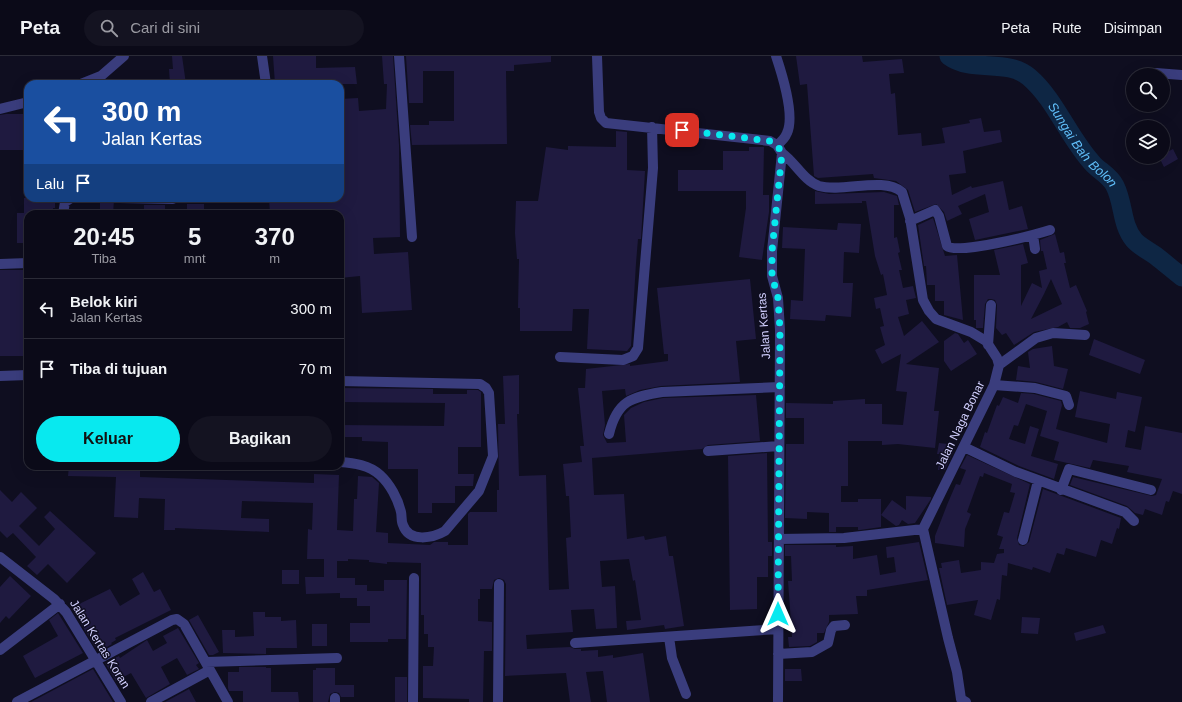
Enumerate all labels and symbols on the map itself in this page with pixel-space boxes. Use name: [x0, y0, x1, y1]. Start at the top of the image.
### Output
water label: Sungai Bah Bolon: [1045, 99, 1121, 190]
pin: [665, 113, 699, 147]
street label: Jalan Kertas: [755, 292, 773, 360]
street label: Jalan Naga Bonar: [933, 379, 987, 471]
position arrow: [757, 593, 799, 635]
street label: Jalan Kertas Koran: [67, 597, 133, 691]

